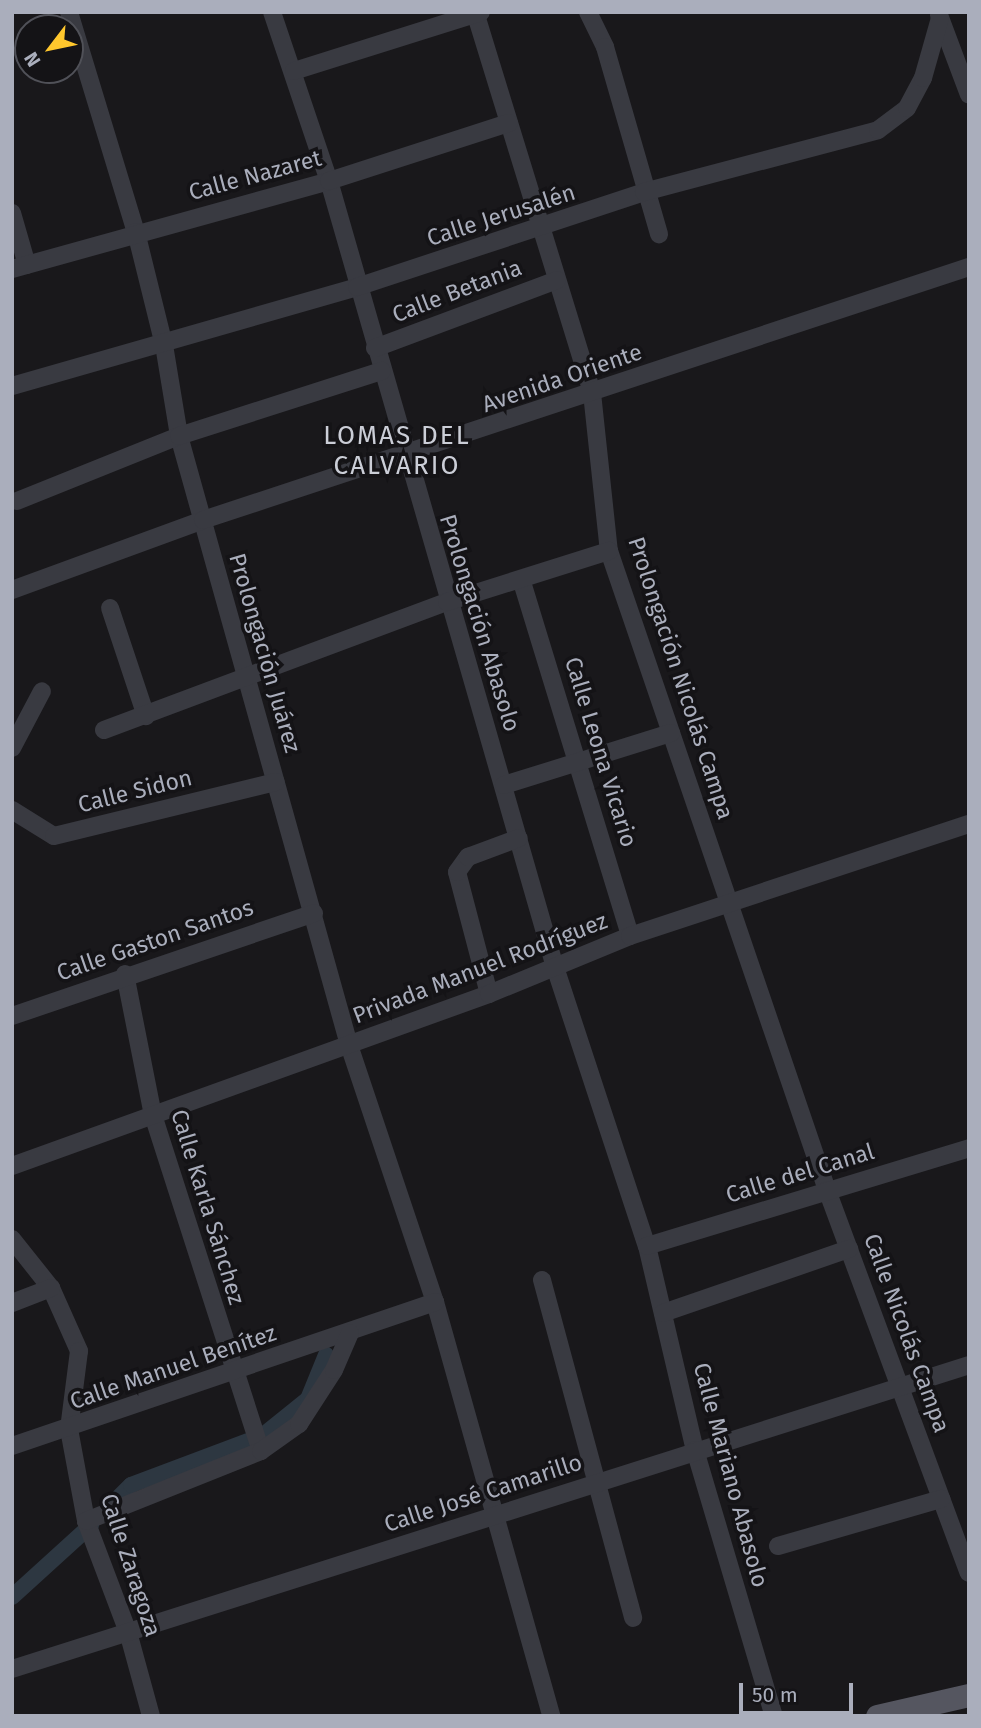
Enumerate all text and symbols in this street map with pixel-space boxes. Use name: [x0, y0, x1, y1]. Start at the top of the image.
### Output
north arrow: [14, 14, 84, 84]
text: N: [19, 48, 46, 71]
street label: Calle Nazaret: [186, 144, 324, 206]
street label: Calle Jerusalén: [423, 178, 579, 252]
street label: Calle Betania: [388, 254, 526, 328]
street label: Avenida Oriente: [479, 338, 645, 418]
district label: LOMAS DEL CALVARIO: [324, 420, 470, 481]
street label: Prolongación Abasolo: [434, 511, 526, 735]
street label: Prolongación Nicolás Campa: [622, 533, 740, 823]
street label: Prolongación Juárez: [223, 550, 307, 756]
street label: Calle Leona Vicario: [559, 654, 643, 850]
street label: Calle Sidon: [75, 764, 195, 818]
street label: Calle Gaston Santos: [53, 893, 257, 987]
street label: Privada Manuel Rodríguez: [349, 907, 611, 1029]
street label: Calle Karla Sánchez: [165, 1106, 251, 1308]
street label: Calle del Canal: [722, 1137, 878, 1209]
street label: Calle Nicolás Campa: [858, 1230, 956, 1436]
street label: Calle Manuel Benítez: [66, 1319, 280, 1415]
street label: Calle Mariano Abasolo: [688, 1360, 774, 1590]
street label: Calle José Camarillo: [381, 1448, 585, 1538]
street label: Calle Zaragoza: [95, 1490, 167, 1640]
scale bar: [743, 1668, 857, 1712]
text: 50 m: [752, 1682, 798, 1708]

